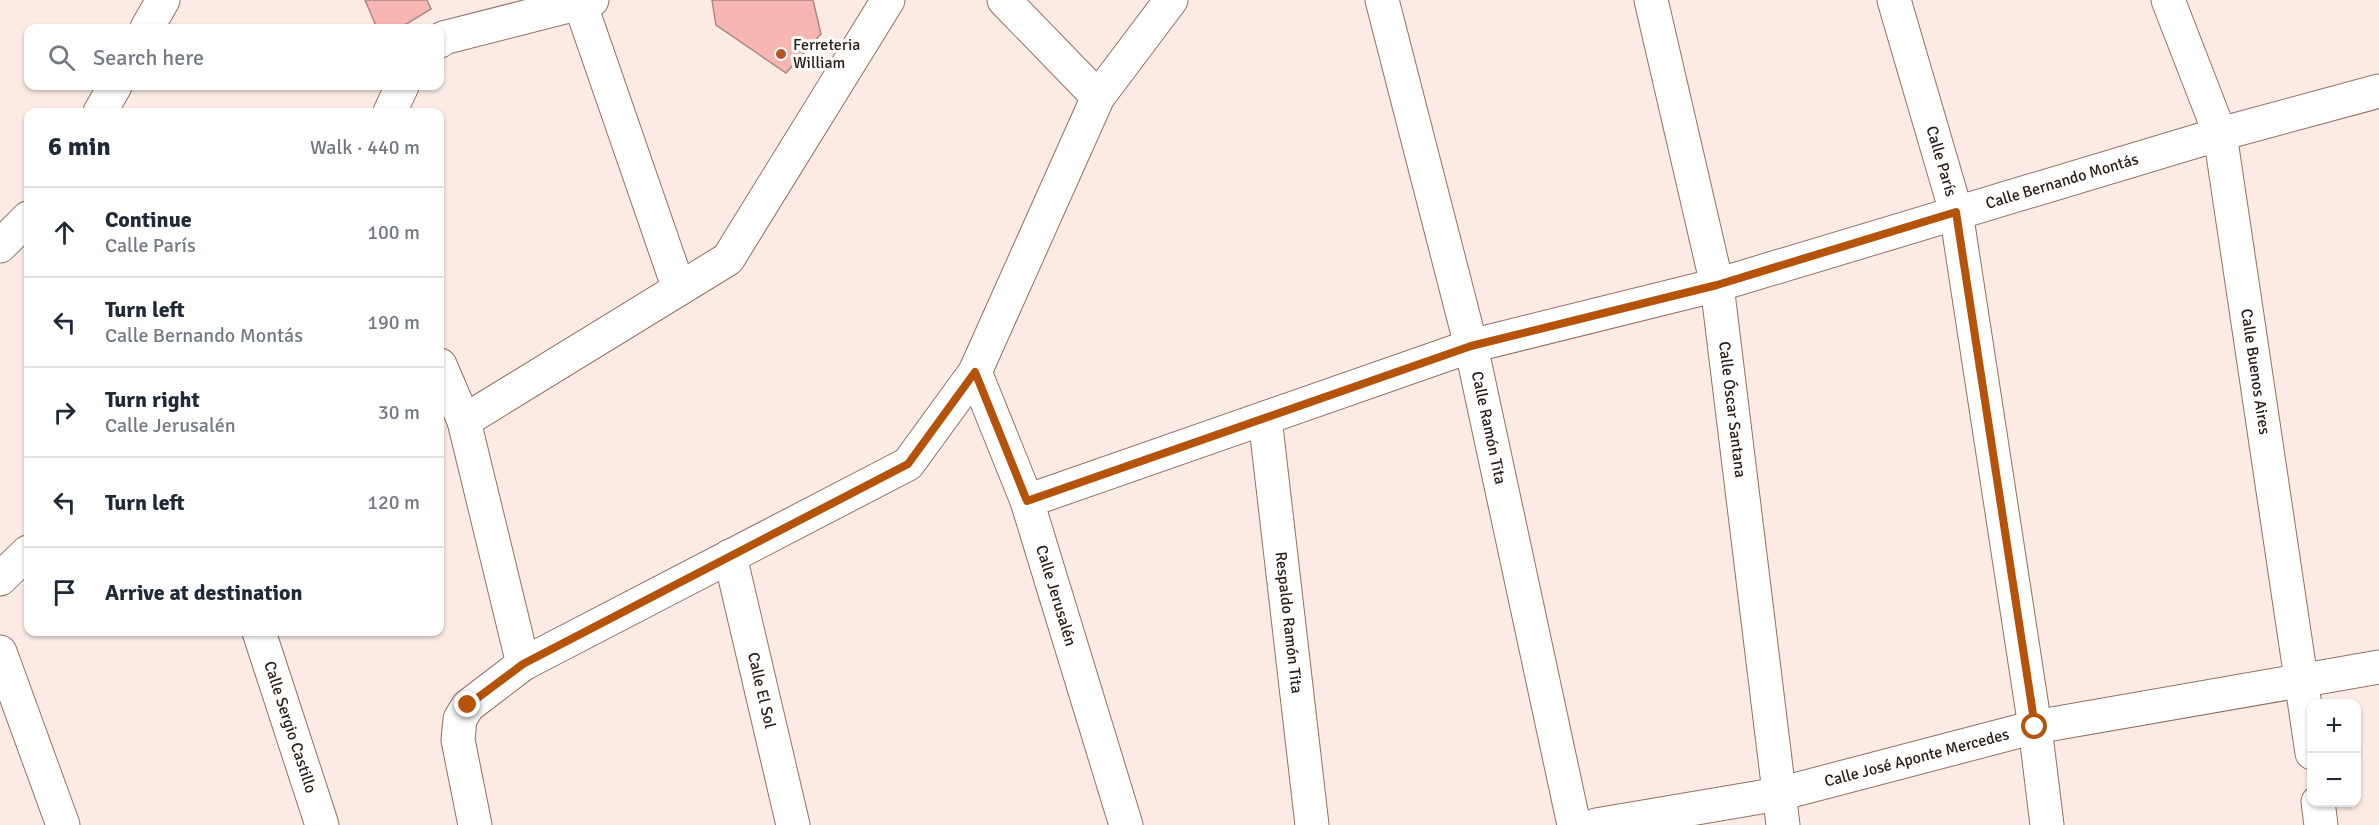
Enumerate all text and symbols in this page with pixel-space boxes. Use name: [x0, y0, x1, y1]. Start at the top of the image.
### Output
search box: [24, 24, 444, 90]
place label: Ferreteria William: [793, 35, 860, 73]
icon: search: [45, 41, 78, 74]
text: Search here: [93, 44, 204, 71]
marker: Ferreteria William: [774, 47, 788, 61]
street label: Calle París: [1921, 124, 1961, 199]
text: 6 min: [48, 131, 111, 163]
text: Walk · 440 m: [310, 135, 420, 160]
street label: Calle Bernando Montás: [1983, 149, 2141, 214]
text: Continue: [105, 206, 192, 233]
icon: ahead: [48, 216, 81, 249]
text: 100 m: [367, 220, 420, 245]
text: Calle París: [105, 233, 196, 258]
text: Turn left: [105, 296, 185, 323]
icon: left: [48, 306, 81, 339]
street label: Calle Buenos Aires: [2236, 307, 2275, 436]
text: 190 m: [367, 310, 420, 335]
text: Calle Bernando Montás: [105, 323, 303, 348]
street label: Calle Óscar Santana: [1714, 340, 1750, 479]
street label: Calle Ramón Tita: [1467, 369, 1510, 486]
text: Turn right: [105, 386, 200, 413]
icon: right: [48, 396, 81, 429]
text: 30 m: [378, 400, 420, 425]
text: Calle Jerusalén: [105, 413, 236, 438]
icon: left: [48, 486, 81, 519]
text: Turn left: [105, 489, 185, 516]
text: 120 m: [367, 490, 420, 515]
street label: Calle Jerusalén: [1031, 543, 1081, 649]
street label: Respaldo Ramón Tita: [1271, 551, 1307, 695]
icon: arrive: [48, 576, 81, 609]
text: Arrive at destination: [105, 579, 302, 606]
street label: Calle El Sol: [743, 650, 780, 731]
street label: Calle Sergio Castillo: [259, 658, 321, 796]
route end: [454, 691, 480, 717]
map controls: [2307, 699, 2361, 807]
button: +: [2307, 699, 2361, 753]
route start: [2021, 713, 2047, 739]
street label: Calle José Aponte Mercedes: [1822, 724, 2011, 792]
button: −: [2307, 753, 2361, 807]

